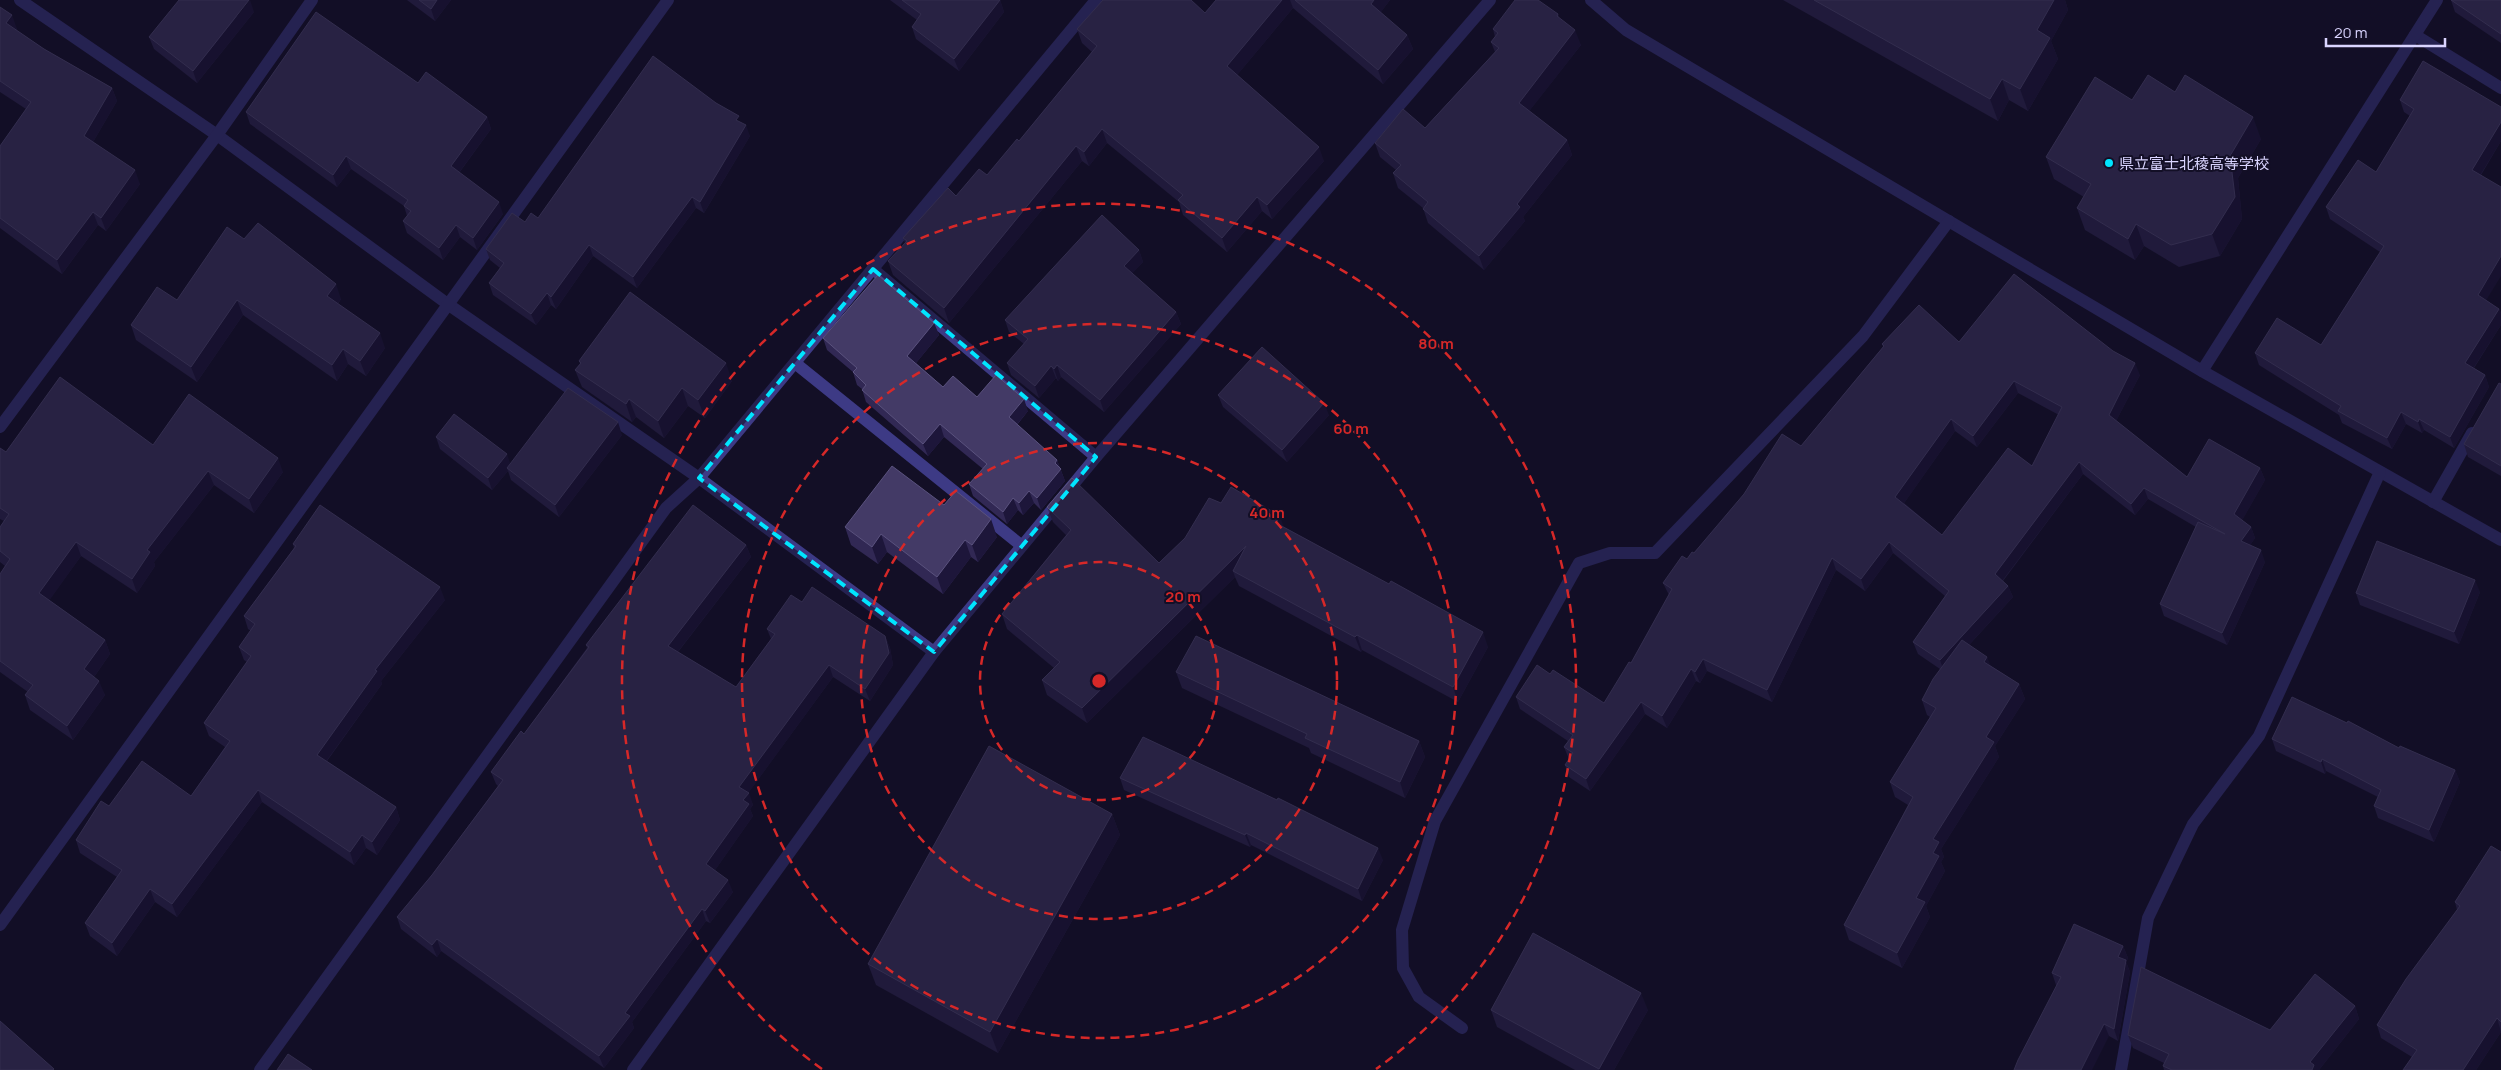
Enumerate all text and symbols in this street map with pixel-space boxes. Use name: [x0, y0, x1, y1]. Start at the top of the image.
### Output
scale bar: [2326, 15, 2445, 47]
text: 20 m: [2334, 22, 2367, 43]
place label: 県立富士北稜高等学校: [2119, 153, 2269, 174]
marker: 県立富士北稜高等学校: [2103, 157, 2115, 169]
text: 80 m: [1418, 333, 1454, 354]
text: 60 m: [1333, 418, 1369, 439]
text: 40 m: [1249, 502, 1285, 523]
text: 20 m: [1165, 586, 1201, 607]
centre of rings: [1090, 672, 1108, 690]

